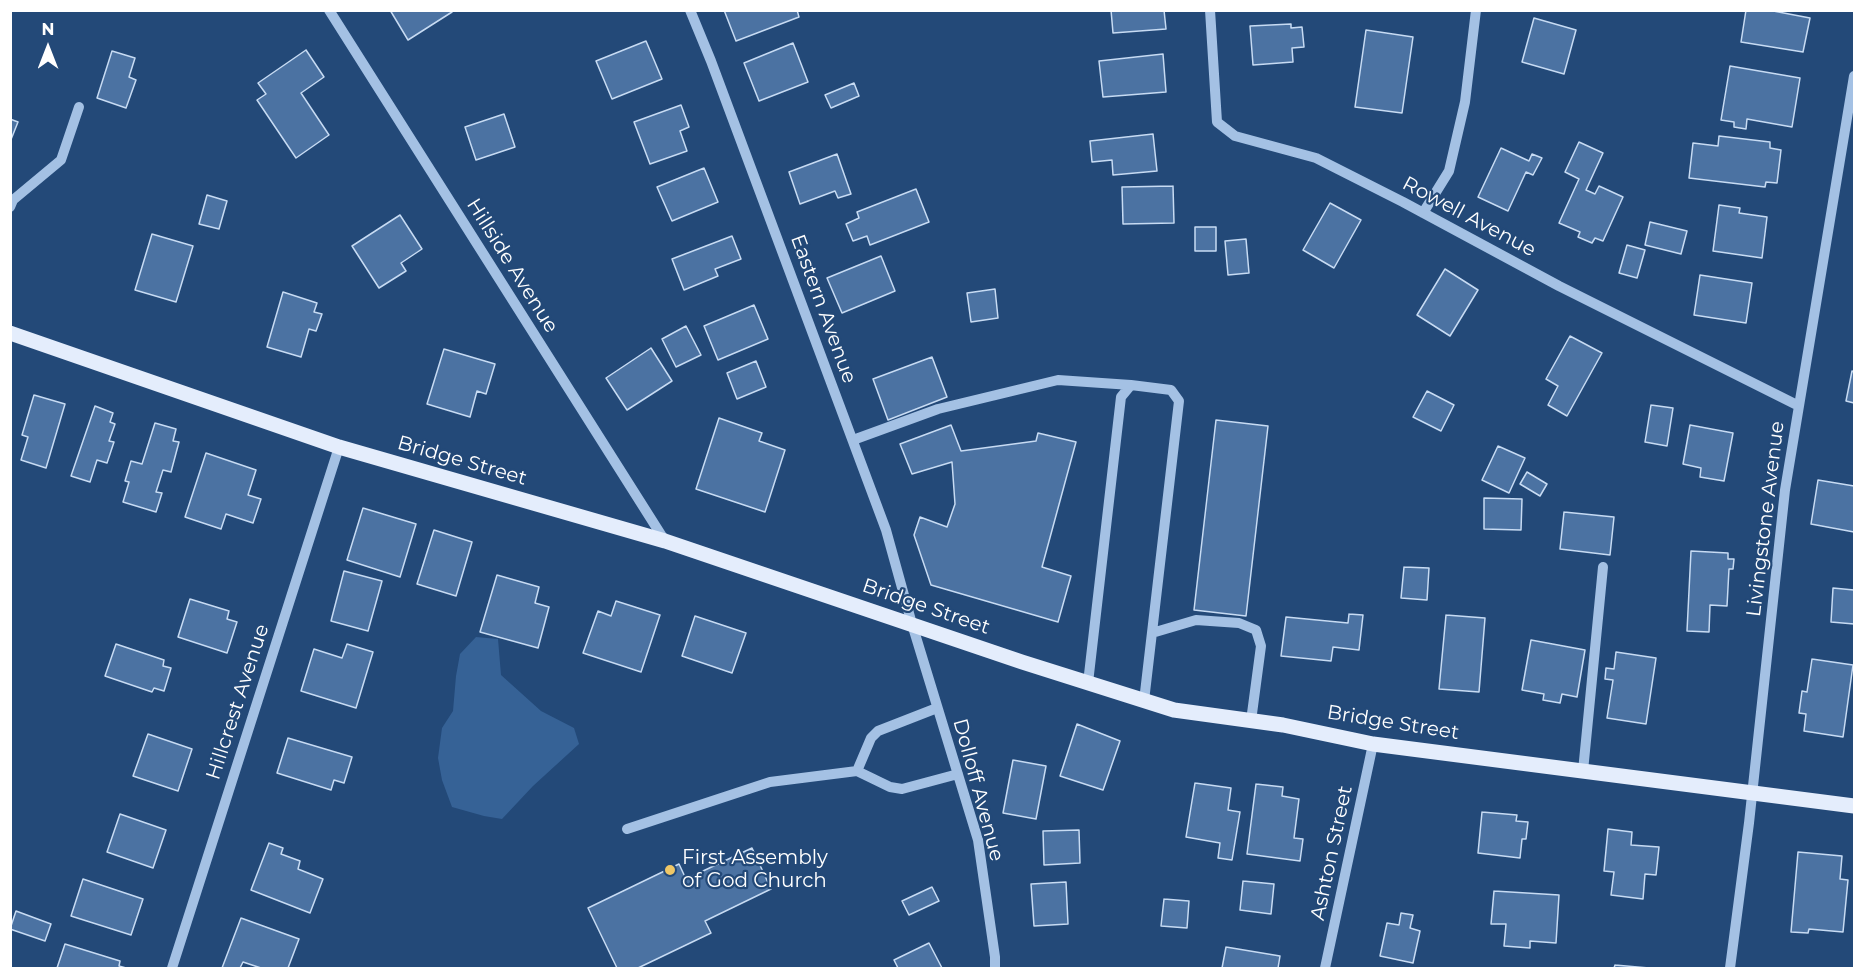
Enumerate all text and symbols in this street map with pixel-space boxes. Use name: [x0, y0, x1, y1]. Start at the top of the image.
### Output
north arrow: [18, 18, 78, 78]
text: N: [42, 20, 54, 39]
street label: Rowell Avenue: [1398, 172, 1540, 262]
street label: Hillside Avenue: [461, 194, 563, 338]
street label: Eastern Avenue: [785, 231, 861, 387]
street label: Livingstone Avenue: [1742, 420, 1790, 618]
street label: Bridge Street: [395, 431, 529, 491]
street label: Bridge Street: [859, 574, 993, 640]
street label: Hillcrest Avenue: [202, 621, 274, 783]
street label: Bridge Street: [1325, 701, 1461, 745]
street label: Dolloff Avenue: [947, 716, 1009, 864]
street label: Ashton Street: [1306, 783, 1358, 923]
place label: First Assembly of God Church: [682, 846, 828, 893]
marker: First Assembly of God Church: [663, 863, 677, 877]

